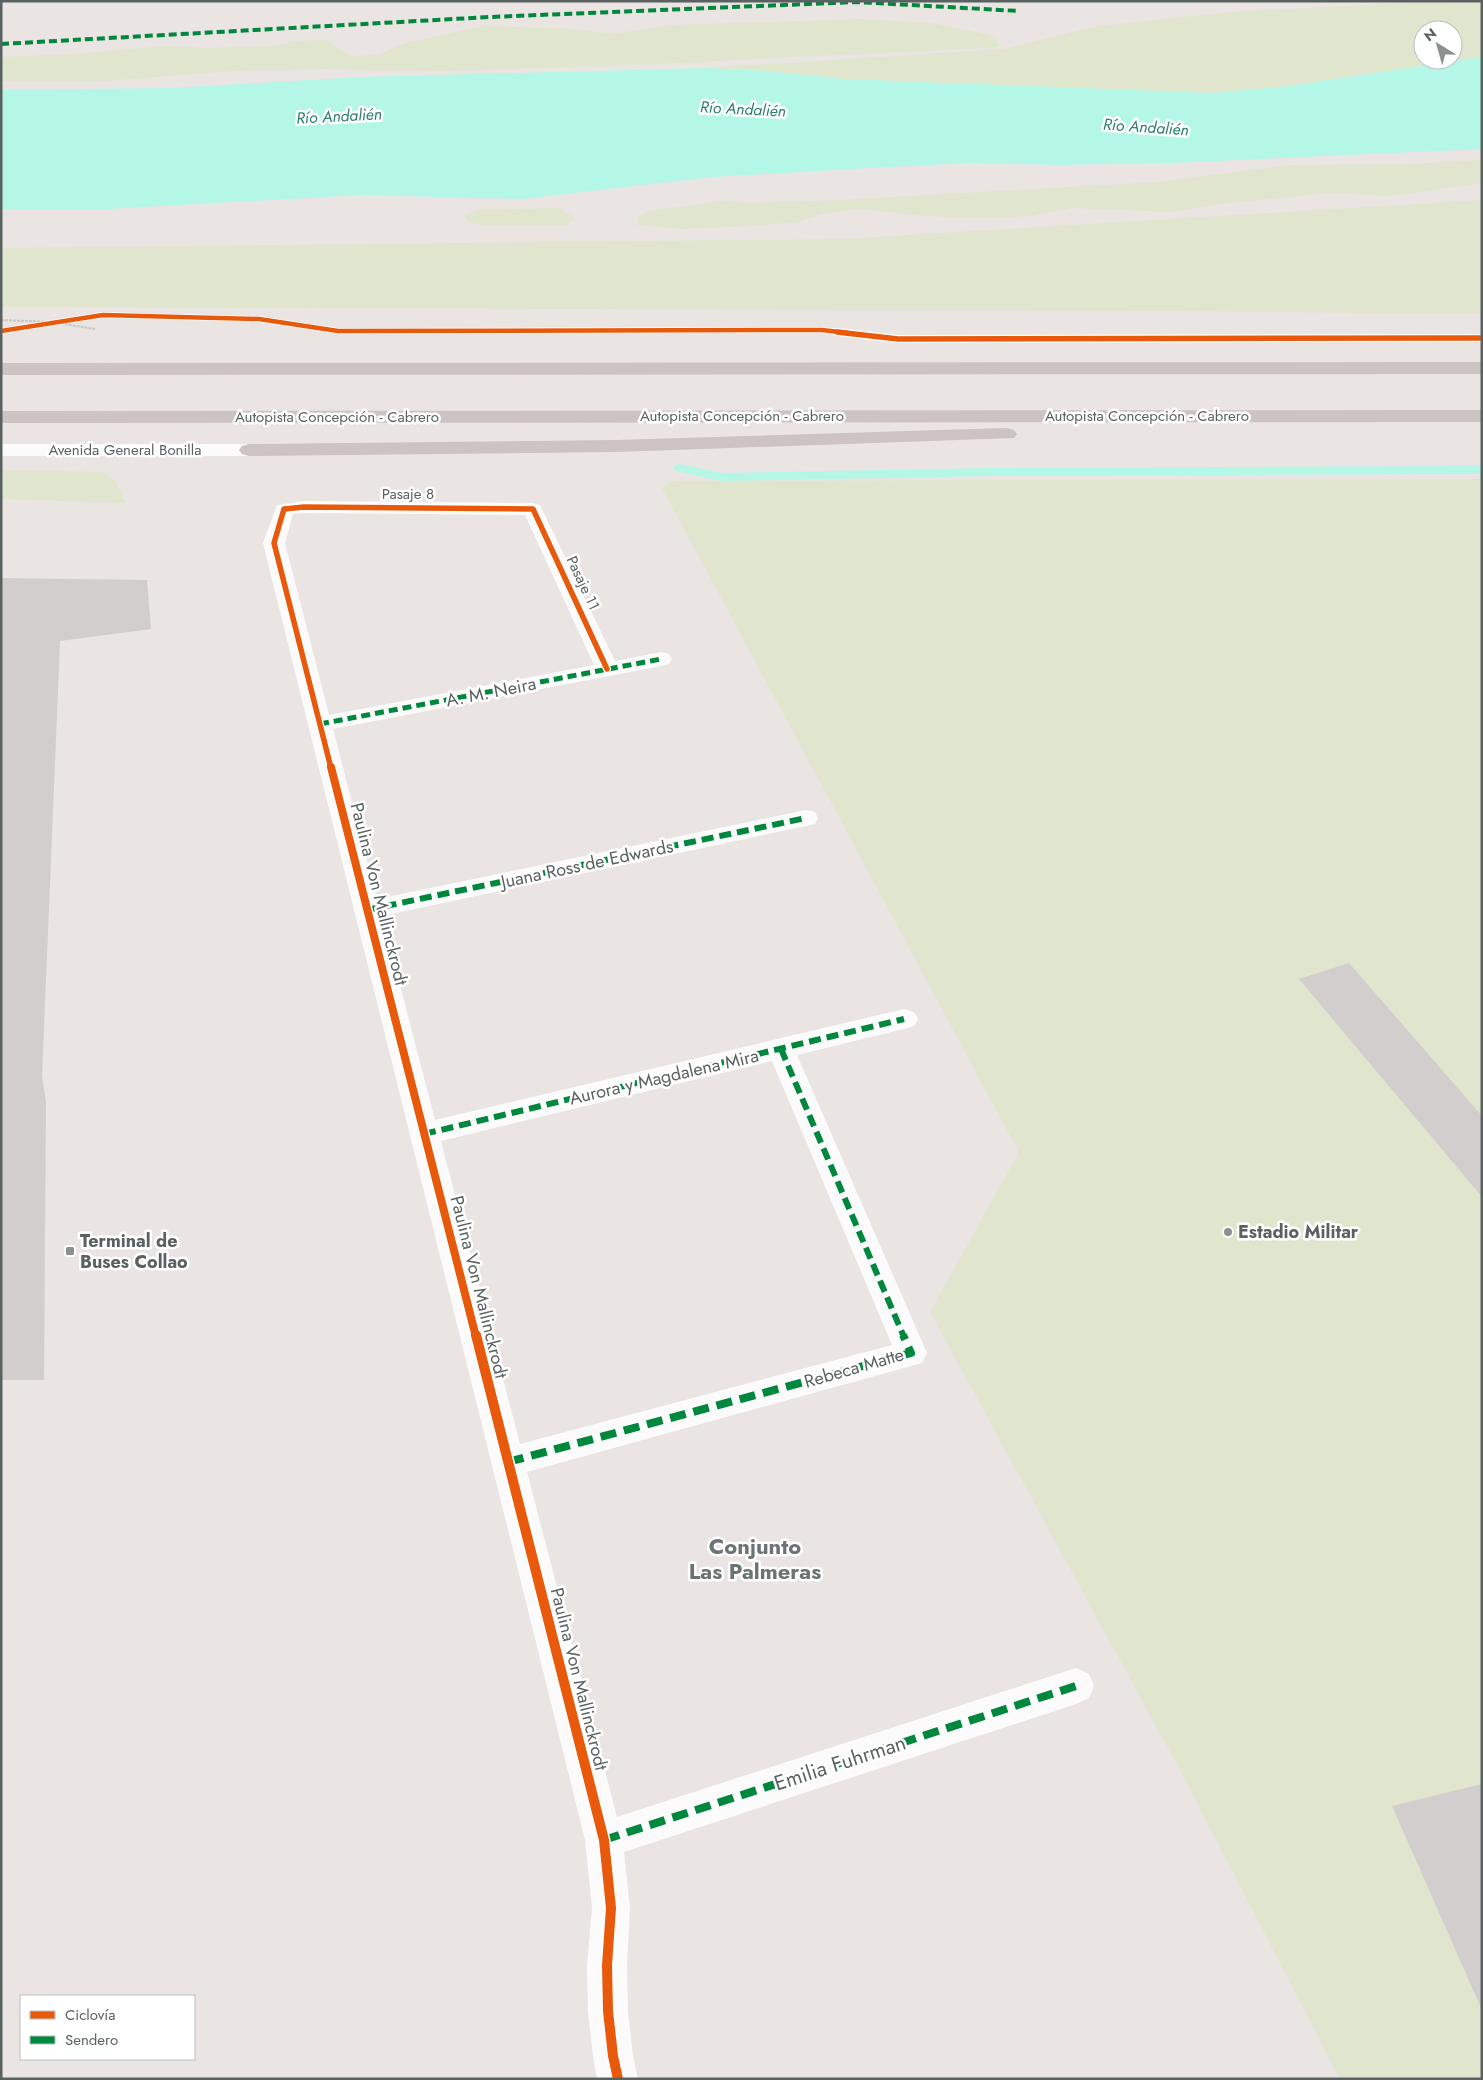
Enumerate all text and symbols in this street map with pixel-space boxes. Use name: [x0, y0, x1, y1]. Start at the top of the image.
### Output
north arrow: [1413, 20, 1463, 70]
text: N: [1420, 23, 1441, 46]
water label: Río Andalién: [700, 95, 786, 123]
water label: Río Andalién: [296, 102, 382, 130]
water label: Río Andalién: [1102, 113, 1190, 141]
street label: Autopista Concepción - Cabrero: [640, 405, 844, 427]
street label: Autopista Concepción - Cabrero: [1045, 405, 1249, 427]
street label: Autopista Concepción - Cabrero: [235, 406, 439, 428]
street label: Avenida General Bonilla: [48, 439, 202, 461]
street label: Pasaje 8: [382, 483, 434, 505]
street label: Pasaje 11: [561, 552, 605, 614]
street label: A. M. Neira: [444, 671, 538, 713]
street label: Paulina Von Mallinckrodt: [344, 800, 414, 989]
street label: Juana Ross de Edwards: [497, 833, 676, 895]
street label: Aurora y Magdalena Mira: [567, 1043, 761, 1111]
street label: Paulina Von Mallinckrodt: [444, 1193, 514, 1382]
place label: Estadio Militar: [1238, 1219, 1359, 1245]
marker: Estadio Militar: [1222, 1226, 1234, 1238]
place label: Terminal de Buses Collao: [80, 1228, 188, 1275]
marker: Terminal de Buses Collao: [64, 1245, 76, 1257]
street label: Rebeca Matte: [801, 1341, 907, 1395]
district label: Conjunto Las Palmeras: [689, 1530, 821, 1587]
street label: Paulina Von Mallinckrodt: [544, 1585, 614, 1774]
street label: Emilia Fuhrman: [770, 1728, 910, 1798]
legend: [20, 1995, 195, 2060]
text: Ciclovía: [65, 2004, 115, 2026]
text: Sendero: [65, 2029, 118, 2051]

